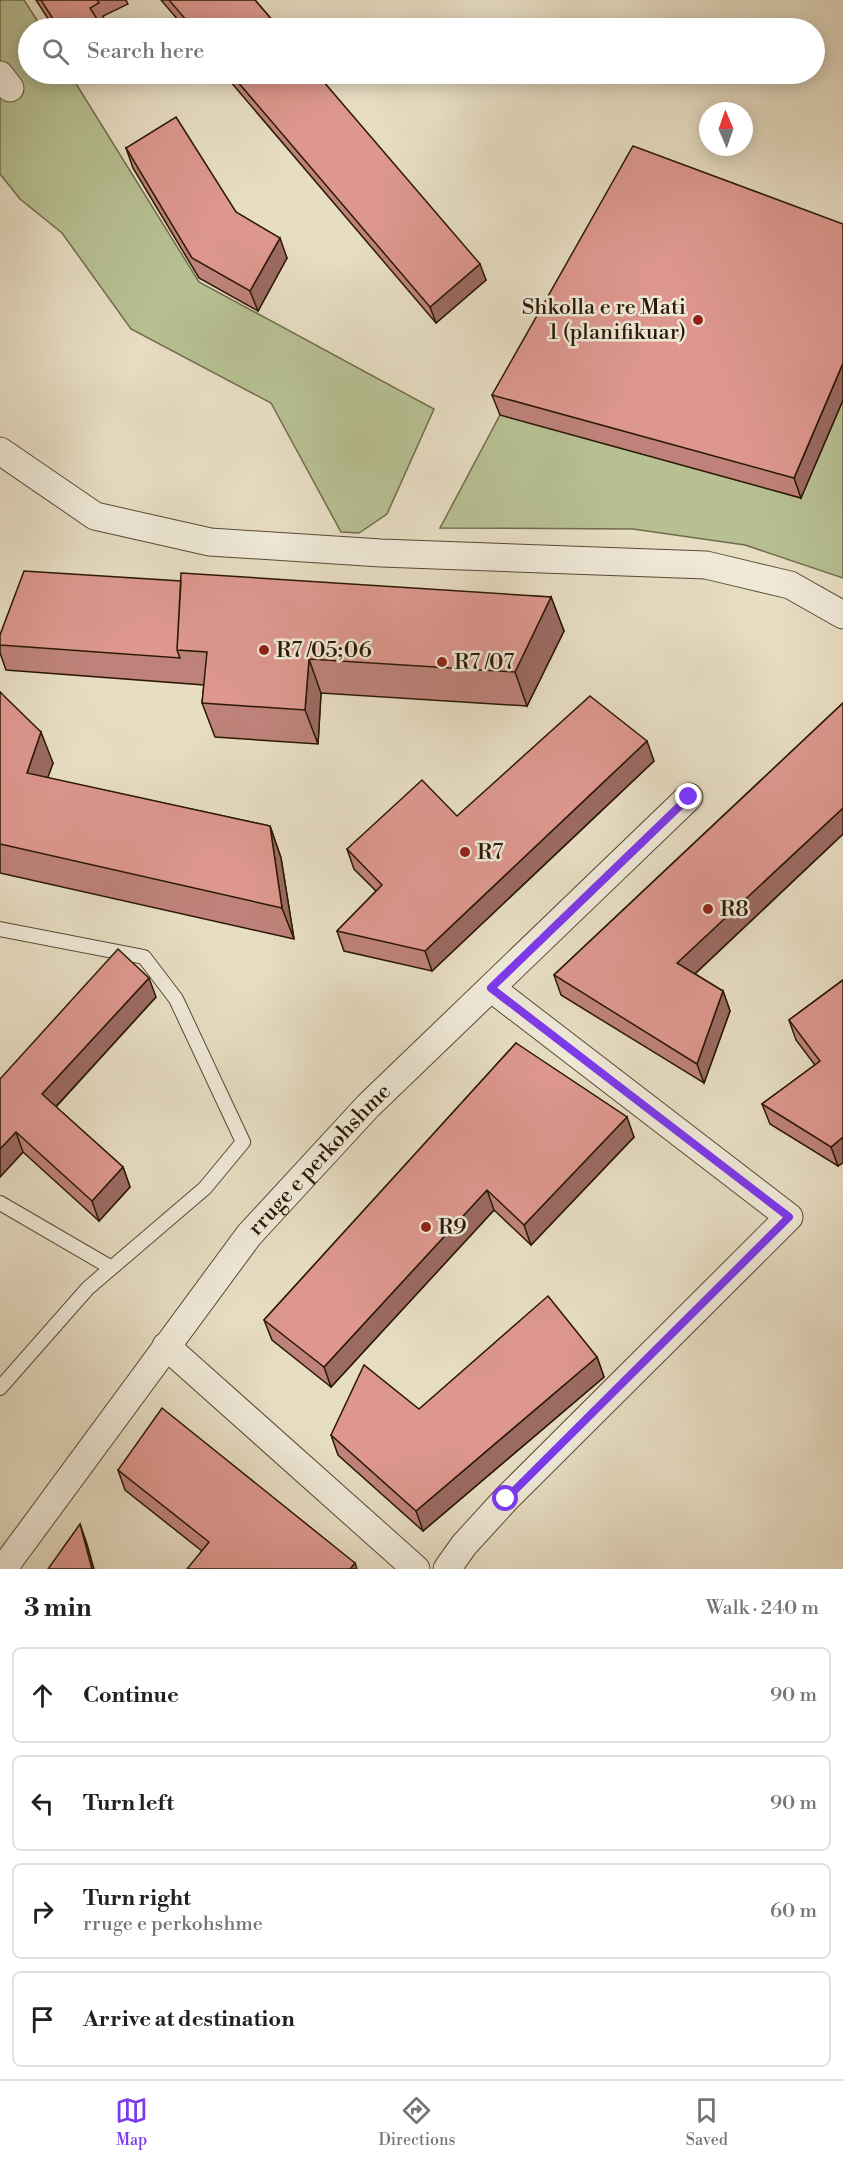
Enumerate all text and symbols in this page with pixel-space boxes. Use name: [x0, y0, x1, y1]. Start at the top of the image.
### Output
search box: [18, 18, 825, 84]
icon: search: [39, 35, 72, 68]
text: Search here: [87, 38, 204, 65]
north arrow: [699, 102, 753, 156]
place label: Shkolla e re Mati 1 (planifikuar): [522, 294, 686, 346]
marker: Shkolla e re Mati 1 (planifikuar): [691, 313, 705, 327]
place label: R7 /05;06: [276, 637, 372, 664]
marker: R7 /05;06: [257, 643, 271, 657]
place label: R7 /07: [454, 649, 514, 676]
marker: R7 /07: [435, 655, 449, 669]
route end: [675, 783, 701, 809]
place label: R7: [477, 839, 503, 866]
marker: R7: [458, 845, 472, 859]
place label: R8: [720, 896, 749, 923]
marker: R8: [701, 902, 715, 916]
street label: rruge e perkohshme: [242, 1078, 397, 1241]
place label: R9: [438, 1214, 467, 1241]
marker: R9: [419, 1220, 433, 1234]
route start: [492, 1485, 518, 1511]
text: 3 min: [24, 1592, 92, 1624]
text: Walk · 240 m: [706, 1596, 819, 1621]
icon: ahead: [26, 1679, 59, 1712]
text: Continue: [83, 1682, 179, 1709]
text: 90 m: [770, 1683, 817, 1708]
icon: left: [26, 1787, 59, 1820]
text: Turn left: [83, 1790, 174, 1817]
text: 90 m: [770, 1791, 817, 1816]
text: Turn right: [83, 1885, 191, 1912]
icon: right: [26, 1895, 59, 1928]
text: 60 m: [770, 1899, 817, 1924]
text: rruge e perkohshme: [83, 1912, 263, 1937]
icon: arrive: [26, 2003, 59, 2036]
text: Arrive at destination: [83, 2006, 295, 2033]
tab: Map: [115, 2094, 148, 2150]
tab: Directions: [378, 2094, 456, 2150]
tab: Saved: [686, 2094, 728, 2150]

